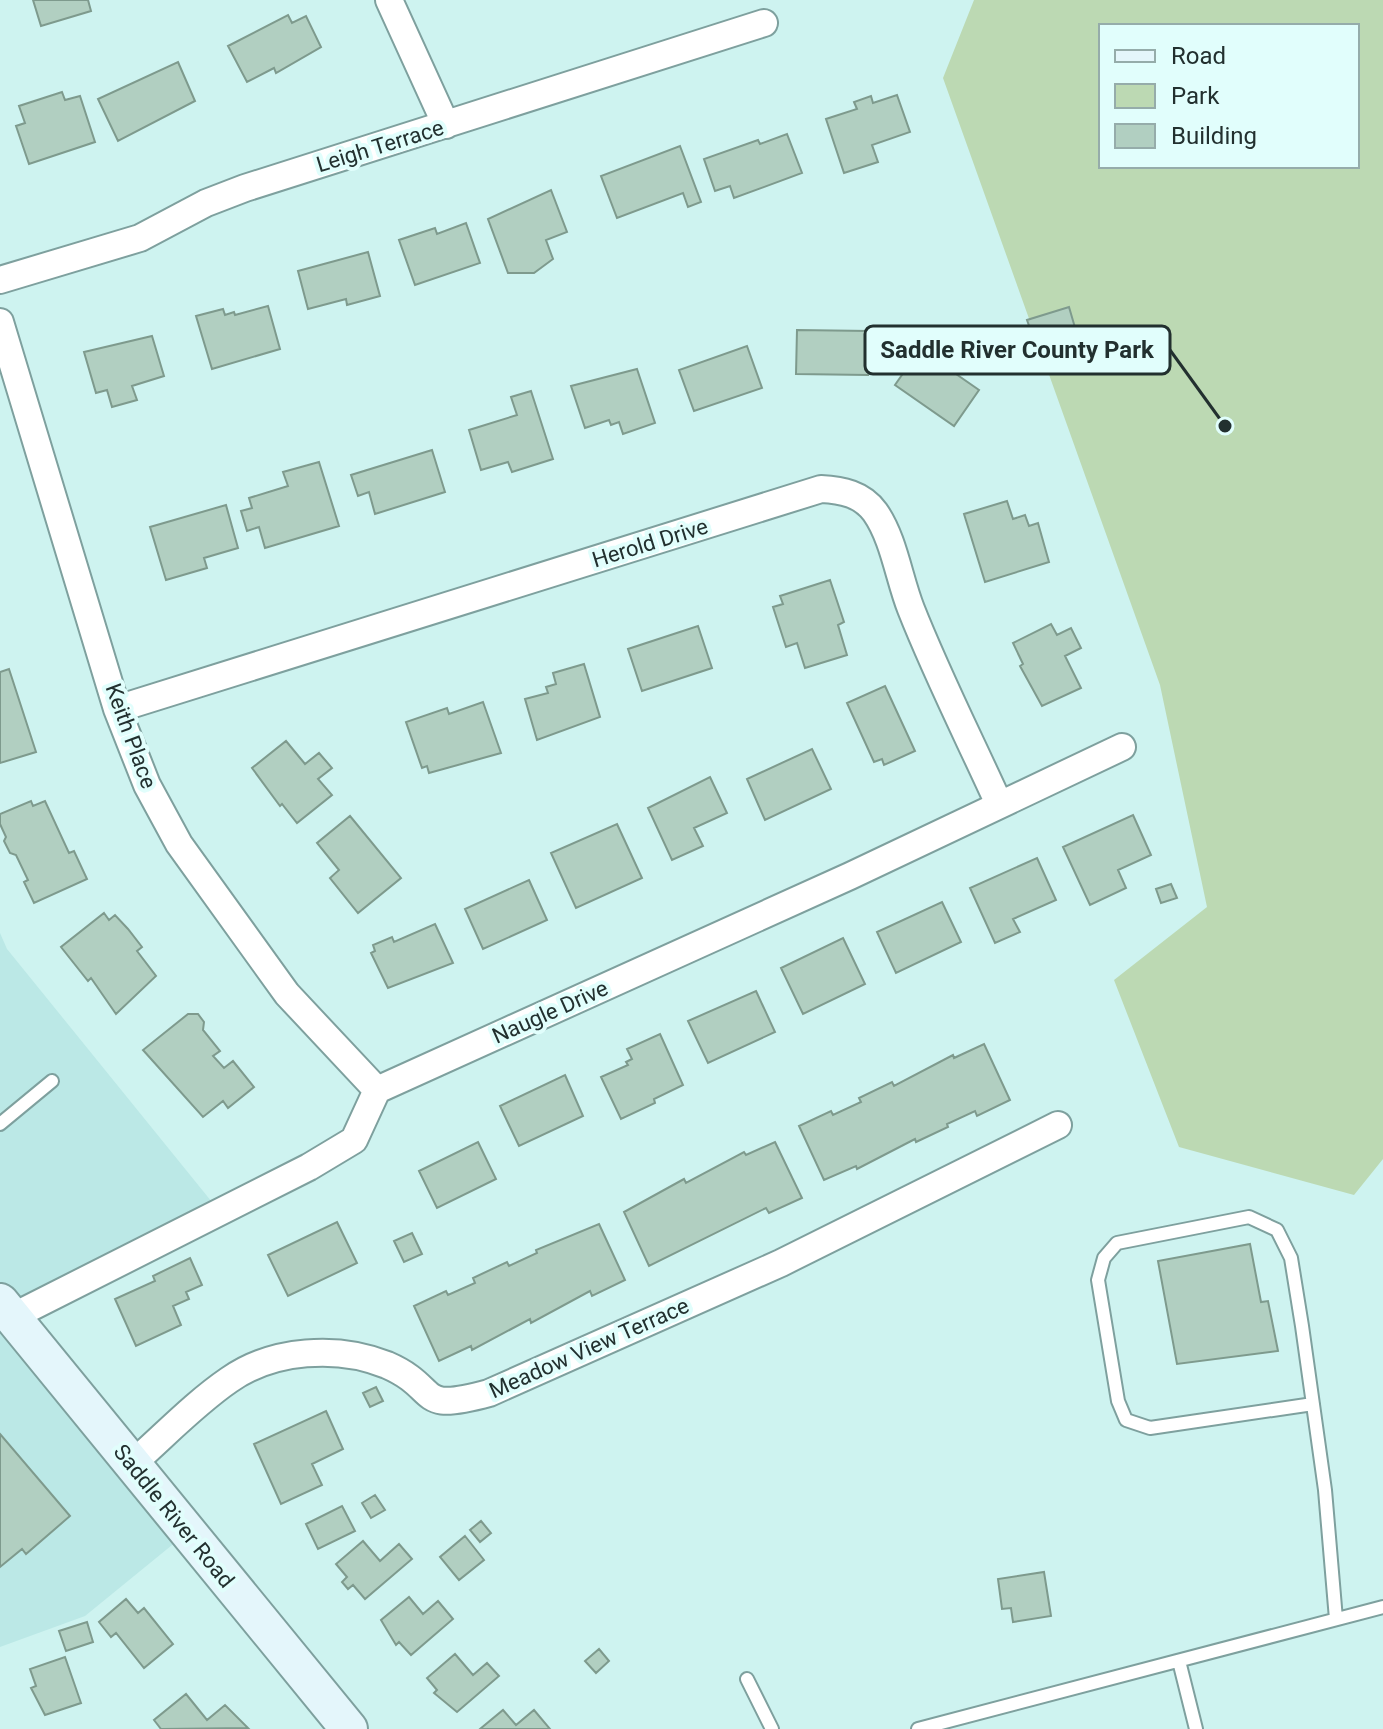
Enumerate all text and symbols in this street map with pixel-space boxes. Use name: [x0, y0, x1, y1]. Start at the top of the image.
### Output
legend: [1099, 24, 1359, 168]
text: Road: [1171, 42, 1226, 70]
text: Park: [1171, 82, 1220, 110]
street label: Leigh Terrace: [313, 115, 447, 177]
text: Building: [1171, 122, 1257, 150]
callout: Saddle River County Park: [865, 326, 1170, 374]
text: Saddle River County Park: [880, 336, 1155, 364]
street label: Herold Drive: [589, 514, 711, 572]
street label: Keith Place: [100, 680, 162, 792]
street label: Naugle Drive: [488, 975, 612, 1049]
street label: Meadow View Terrace: [485, 1293, 693, 1403]
street label: Saddle River Road: [109, 1439, 239, 1593]

